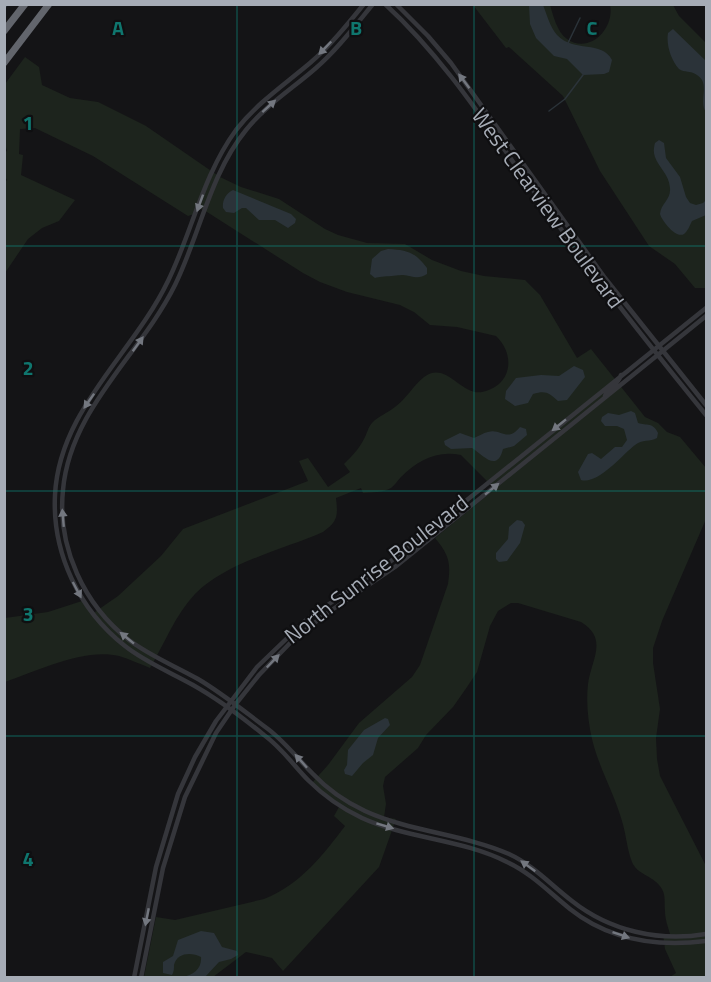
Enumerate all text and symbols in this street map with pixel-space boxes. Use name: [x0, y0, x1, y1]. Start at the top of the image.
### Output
text: A: [112, 12, 124, 43]
text: B: [350, 12, 362, 43]
text: C: [587, 12, 598, 43]
one-way arrow: [318, 41, 332, 56]
one-way arrow: [458, 73, 470, 88]
one-way arrow: [261, 100, 276, 113]
street label: West Clearview Boulevard: [463, 101, 633, 315]
text: 1: [22, 107, 34, 138]
one-way arrow: [194, 195, 204, 213]
one-way arrow: [132, 337, 144, 353]
text: 2: [22, 352, 34, 383]
one-way arrow: [84, 393, 95, 409]
one-way arrow: [551, 419, 567, 432]
one-way arrow: [484, 482, 500, 495]
street label: North Sunrise Boulevard: [277, 486, 475, 652]
one-way arrow: [58, 509, 68, 528]
one-way arrow: [72, 582, 82, 599]
text: 3: [22, 598, 34, 629]
one-way arrow: [119, 631, 135, 644]
one-way arrow: [266, 653, 280, 668]
one-way arrow: [295, 754, 308, 769]
one-way arrow: [376, 822, 394, 831]
text: 4: [22, 843, 34, 874]
one-way arrow: [521, 860, 537, 872]
one-way arrow: [142, 908, 151, 927]
one-way arrow: [612, 931, 630, 941]

